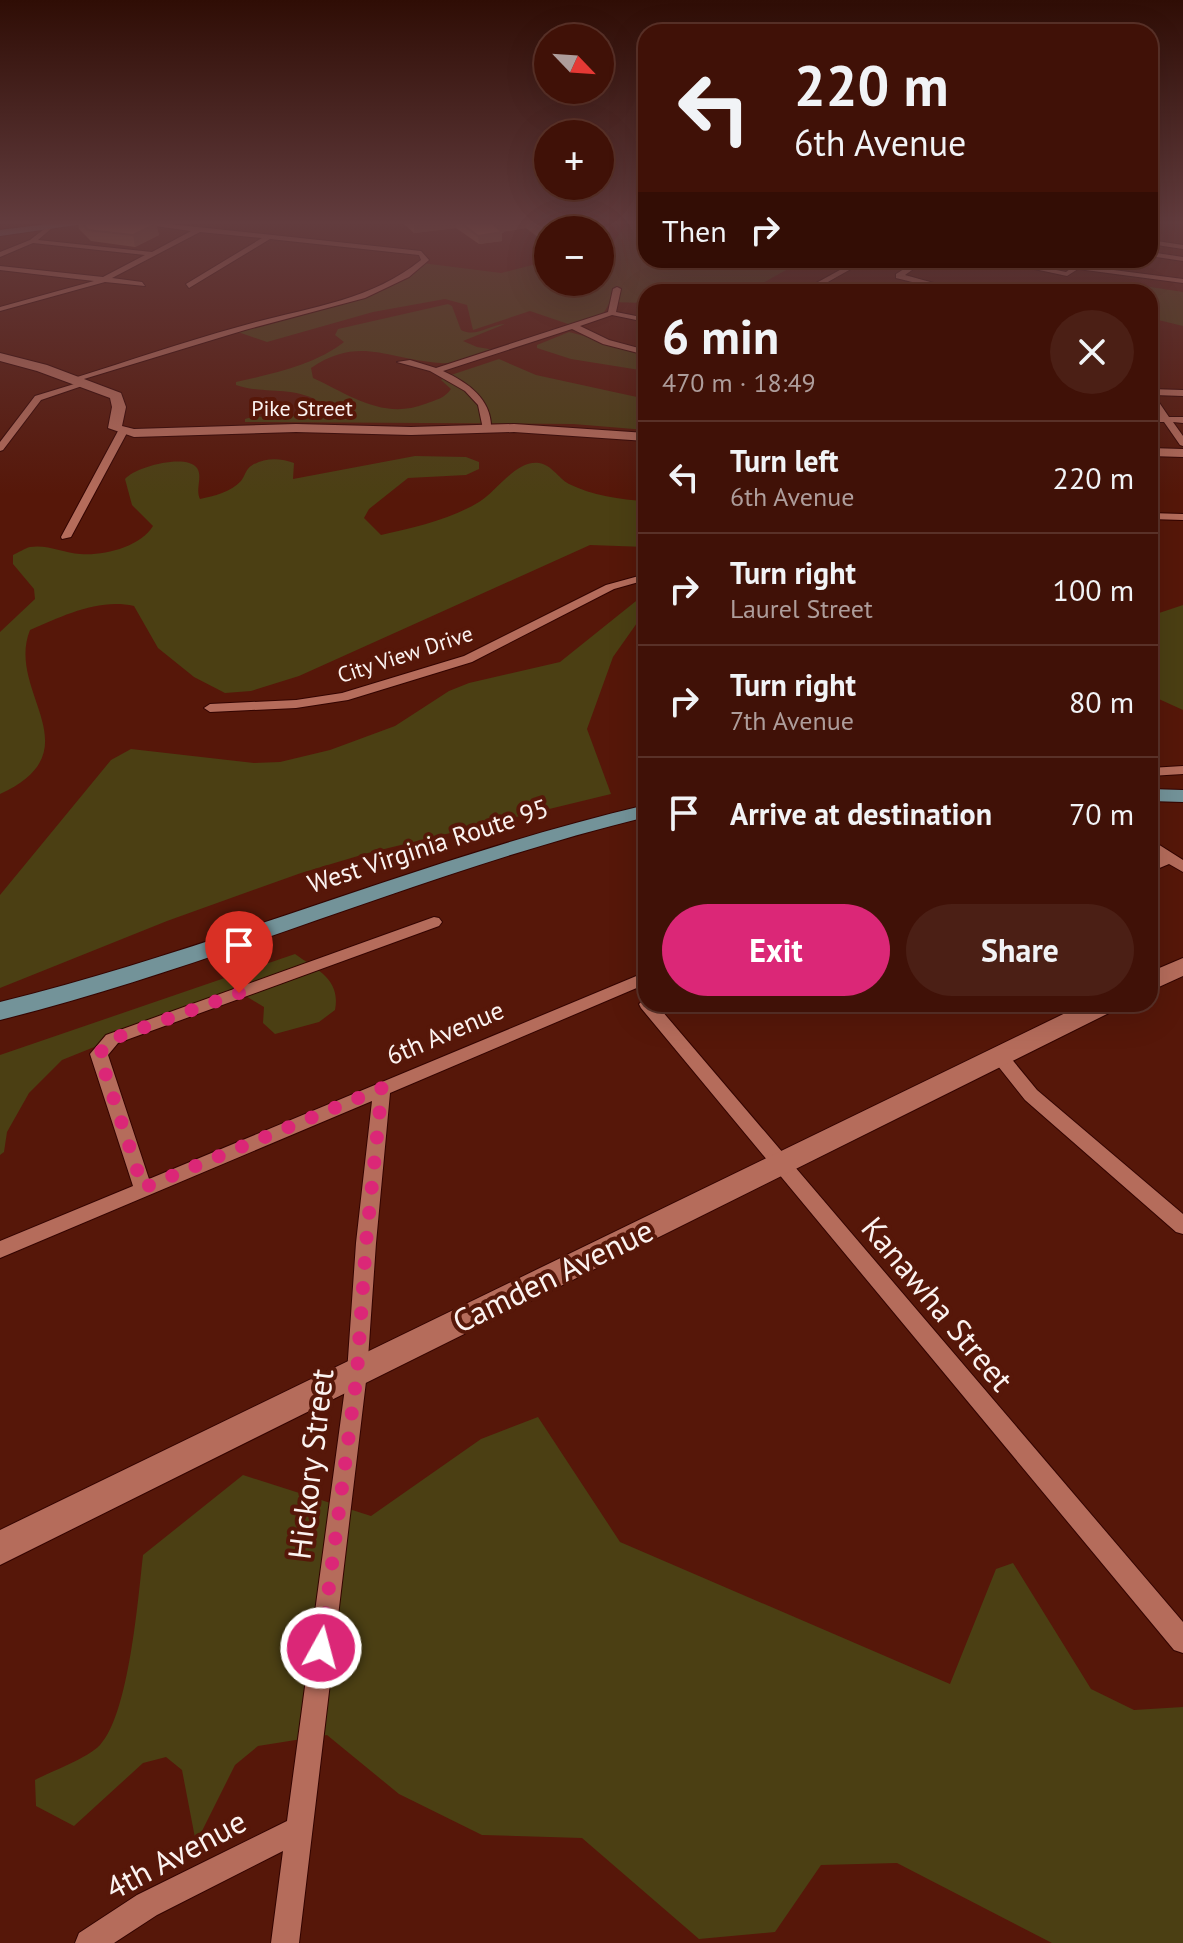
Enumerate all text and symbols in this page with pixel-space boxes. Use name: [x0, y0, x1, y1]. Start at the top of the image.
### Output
north arrow: [534, 24, 614, 104]
map controls: [534, 24, 614, 296]
text: 220 m: [794, 49, 949, 121]
icon: left: [662, 56, 766, 160]
text: 6th Avenue: [794, 119, 966, 166]
button: +: [534, 120, 614, 200]
icon: right: [743, 208, 787, 252]
text: Then: [662, 211, 727, 250]
button: −: [534, 216, 614, 296]
text: 6 min: [662, 305, 779, 367]
button: close: [1050, 310, 1134, 394]
text: 470 m · 18:49: [662, 366, 816, 399]
street label: Pike Street: [251, 394, 353, 422]
text: Turn left: [730, 441, 838, 480]
icon: left: [662, 455, 706, 499]
text: 220 m: [1053, 458, 1134, 497]
text: 6th Avenue: [730, 480, 855, 513]
text: Turn right: [730, 553, 856, 592]
icon: right: [662, 567, 706, 611]
text: 100 m: [1053, 570, 1134, 609]
text: Laurel Street: [730, 592, 873, 625]
street label: City View Drive: [334, 619, 476, 689]
text: Turn right: [730, 665, 856, 704]
icon: right: [662, 679, 706, 723]
text: 80 m: [1069, 682, 1134, 721]
text: 7th Avenue: [730, 704, 854, 737]
street label: West Virginia Route 95: [303, 791, 552, 900]
icon: arrive: [662, 791, 706, 835]
text: Arrive at destination: [730, 794, 992, 833]
text: 70 m: [1069, 794, 1134, 833]
button: Exit: [662, 904, 890, 996]
button: Share: [906, 904, 1134, 996]
pin: [205, 911, 273, 993]
icon: arrive: [217, 923, 261, 967]
street label: 6th Avenue: [381, 993, 509, 1072]
street label: Kanawha Street: [853, 1207, 1023, 1399]
street label: Camden Avenue: [445, 1208, 660, 1342]
street label: Hickory Street: [277, 1366, 343, 1561]
position arrow: [279, 1606, 363, 1690]
street label: 4th Avenue: [98, 1800, 253, 1909]

